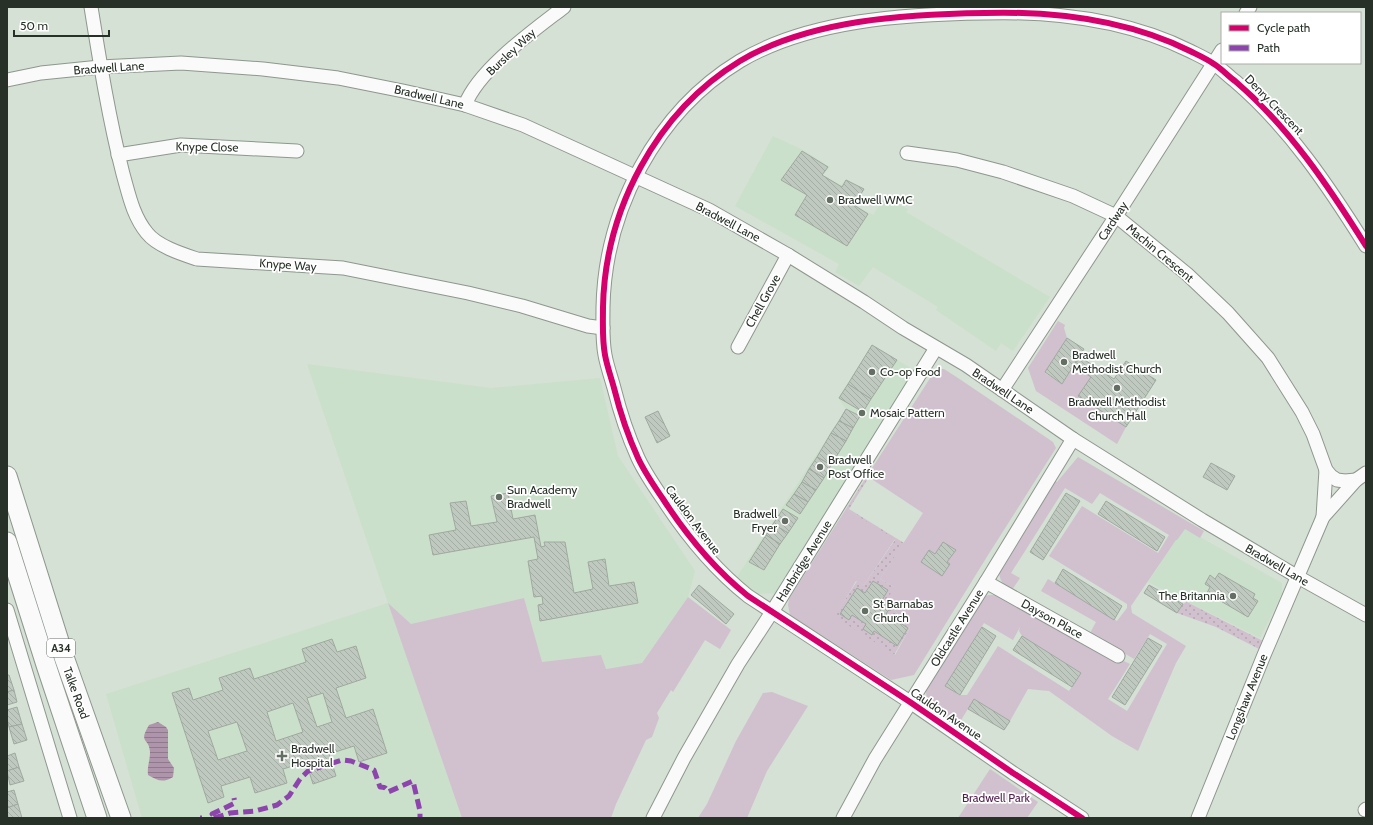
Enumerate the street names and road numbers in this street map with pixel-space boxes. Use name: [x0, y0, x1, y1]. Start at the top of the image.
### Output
street label: Bursley Way: [483, 25, 539, 78]
street label: Bradwell Lane: [73, 58, 145, 77]
street label: Denry Crescent: [1242, 71, 1307, 138]
street label: Bradwell Lane: [393, 81, 465, 112]
street label: Knype Close: [175, 138, 239, 155]
street label: Bradwell Lane: [693, 198, 763, 245]
street label: Cardway: [1094, 198, 1131, 243]
street label: Machin Crescent: [1123, 220, 1197, 285]
street label: Knype Way: [259, 255, 317, 274]
street label: Chell Grove: [742, 272, 783, 330]
street label: Bradwell Lane: [970, 365, 1037, 417]
street label: Cauldon Avenue: [662, 482, 724, 557]
street label: Hanbridge Avenue: [772, 517, 835, 604]
street label: Bradwell Lane: [1243, 540, 1312, 589]
street label: Oldcastle Avenue: [927, 586, 986, 669]
street label: Dayson Place: [1019, 596, 1086, 642]
road number: A34: [47, 639, 75, 657]
street label: Longshaw Avenue: [1222, 651, 1271, 742]
street label: Talke Road: [60, 665, 93, 721]
street label: Cauldon Avenue: [908, 684, 985, 743]

